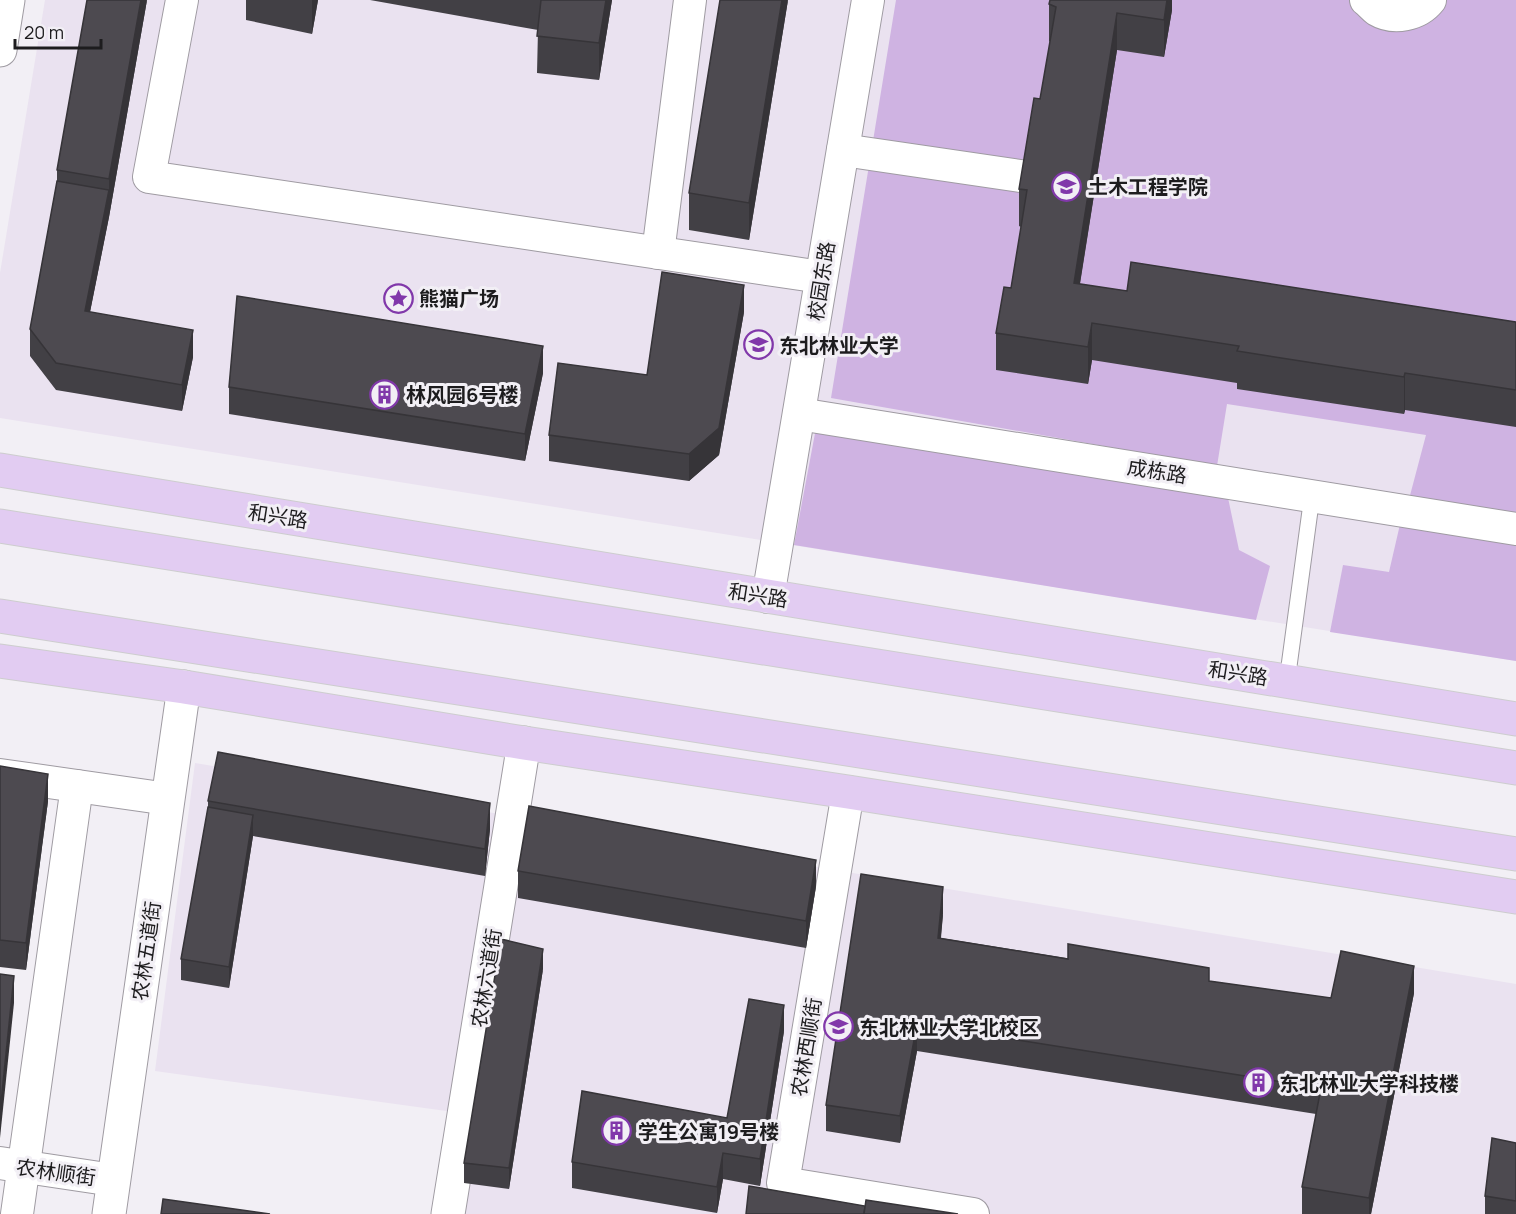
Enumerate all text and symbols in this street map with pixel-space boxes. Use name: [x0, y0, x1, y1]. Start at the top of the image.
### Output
scale bar: [15, 12, 100, 50]
text: 20 m: [24, 20, 64, 44]
school or university icon: 土木工程学院: [1051, 170, 1083, 202]
place label: 土木工程学院: [1088, 173, 1208, 200]
street label: 校园东路: [801, 239, 841, 323]
place icon: 熊猫广场: [382, 282, 414, 314]
place label: 熊猫广场: [419, 285, 499, 312]
school or university icon: 东北林业大学: [742, 329, 774, 361]
place label: 东北林业大学: [779, 332, 899, 359]
building icon: 林风园6号楼: [369, 378, 401, 410]
place label: 林风园6号楼: [406, 381, 518, 408]
street label: 成栋路: [1125, 453, 1189, 489]
street label: 和兴路: [246, 498, 310, 534]
street label: 和兴路: [726, 577, 790, 613]
street label: 和兴路: [1206, 655, 1270, 691]
street label: 农林五道街: [126, 900, 166, 1002]
street label: 农林六道街: [465, 927, 507, 1029]
street label: 农林西顺街: [785, 996, 827, 1098]
school or university icon: 东北林业大学北校区: [822, 1011, 854, 1043]
place label: 东北林业大学北校区: [859, 1014, 1039, 1041]
building icon: 东北林业大学科技楼: [1242, 1067, 1274, 1099]
place label: 东北林业大学科技楼: [1279, 1070, 1459, 1097]
building icon: 学生公寓19号楼: [601, 1115, 633, 1147]
place label: 学生公寓19号楼: [638, 1118, 779, 1145]
street label: 农林顺街: [15, 1153, 97, 1191]

